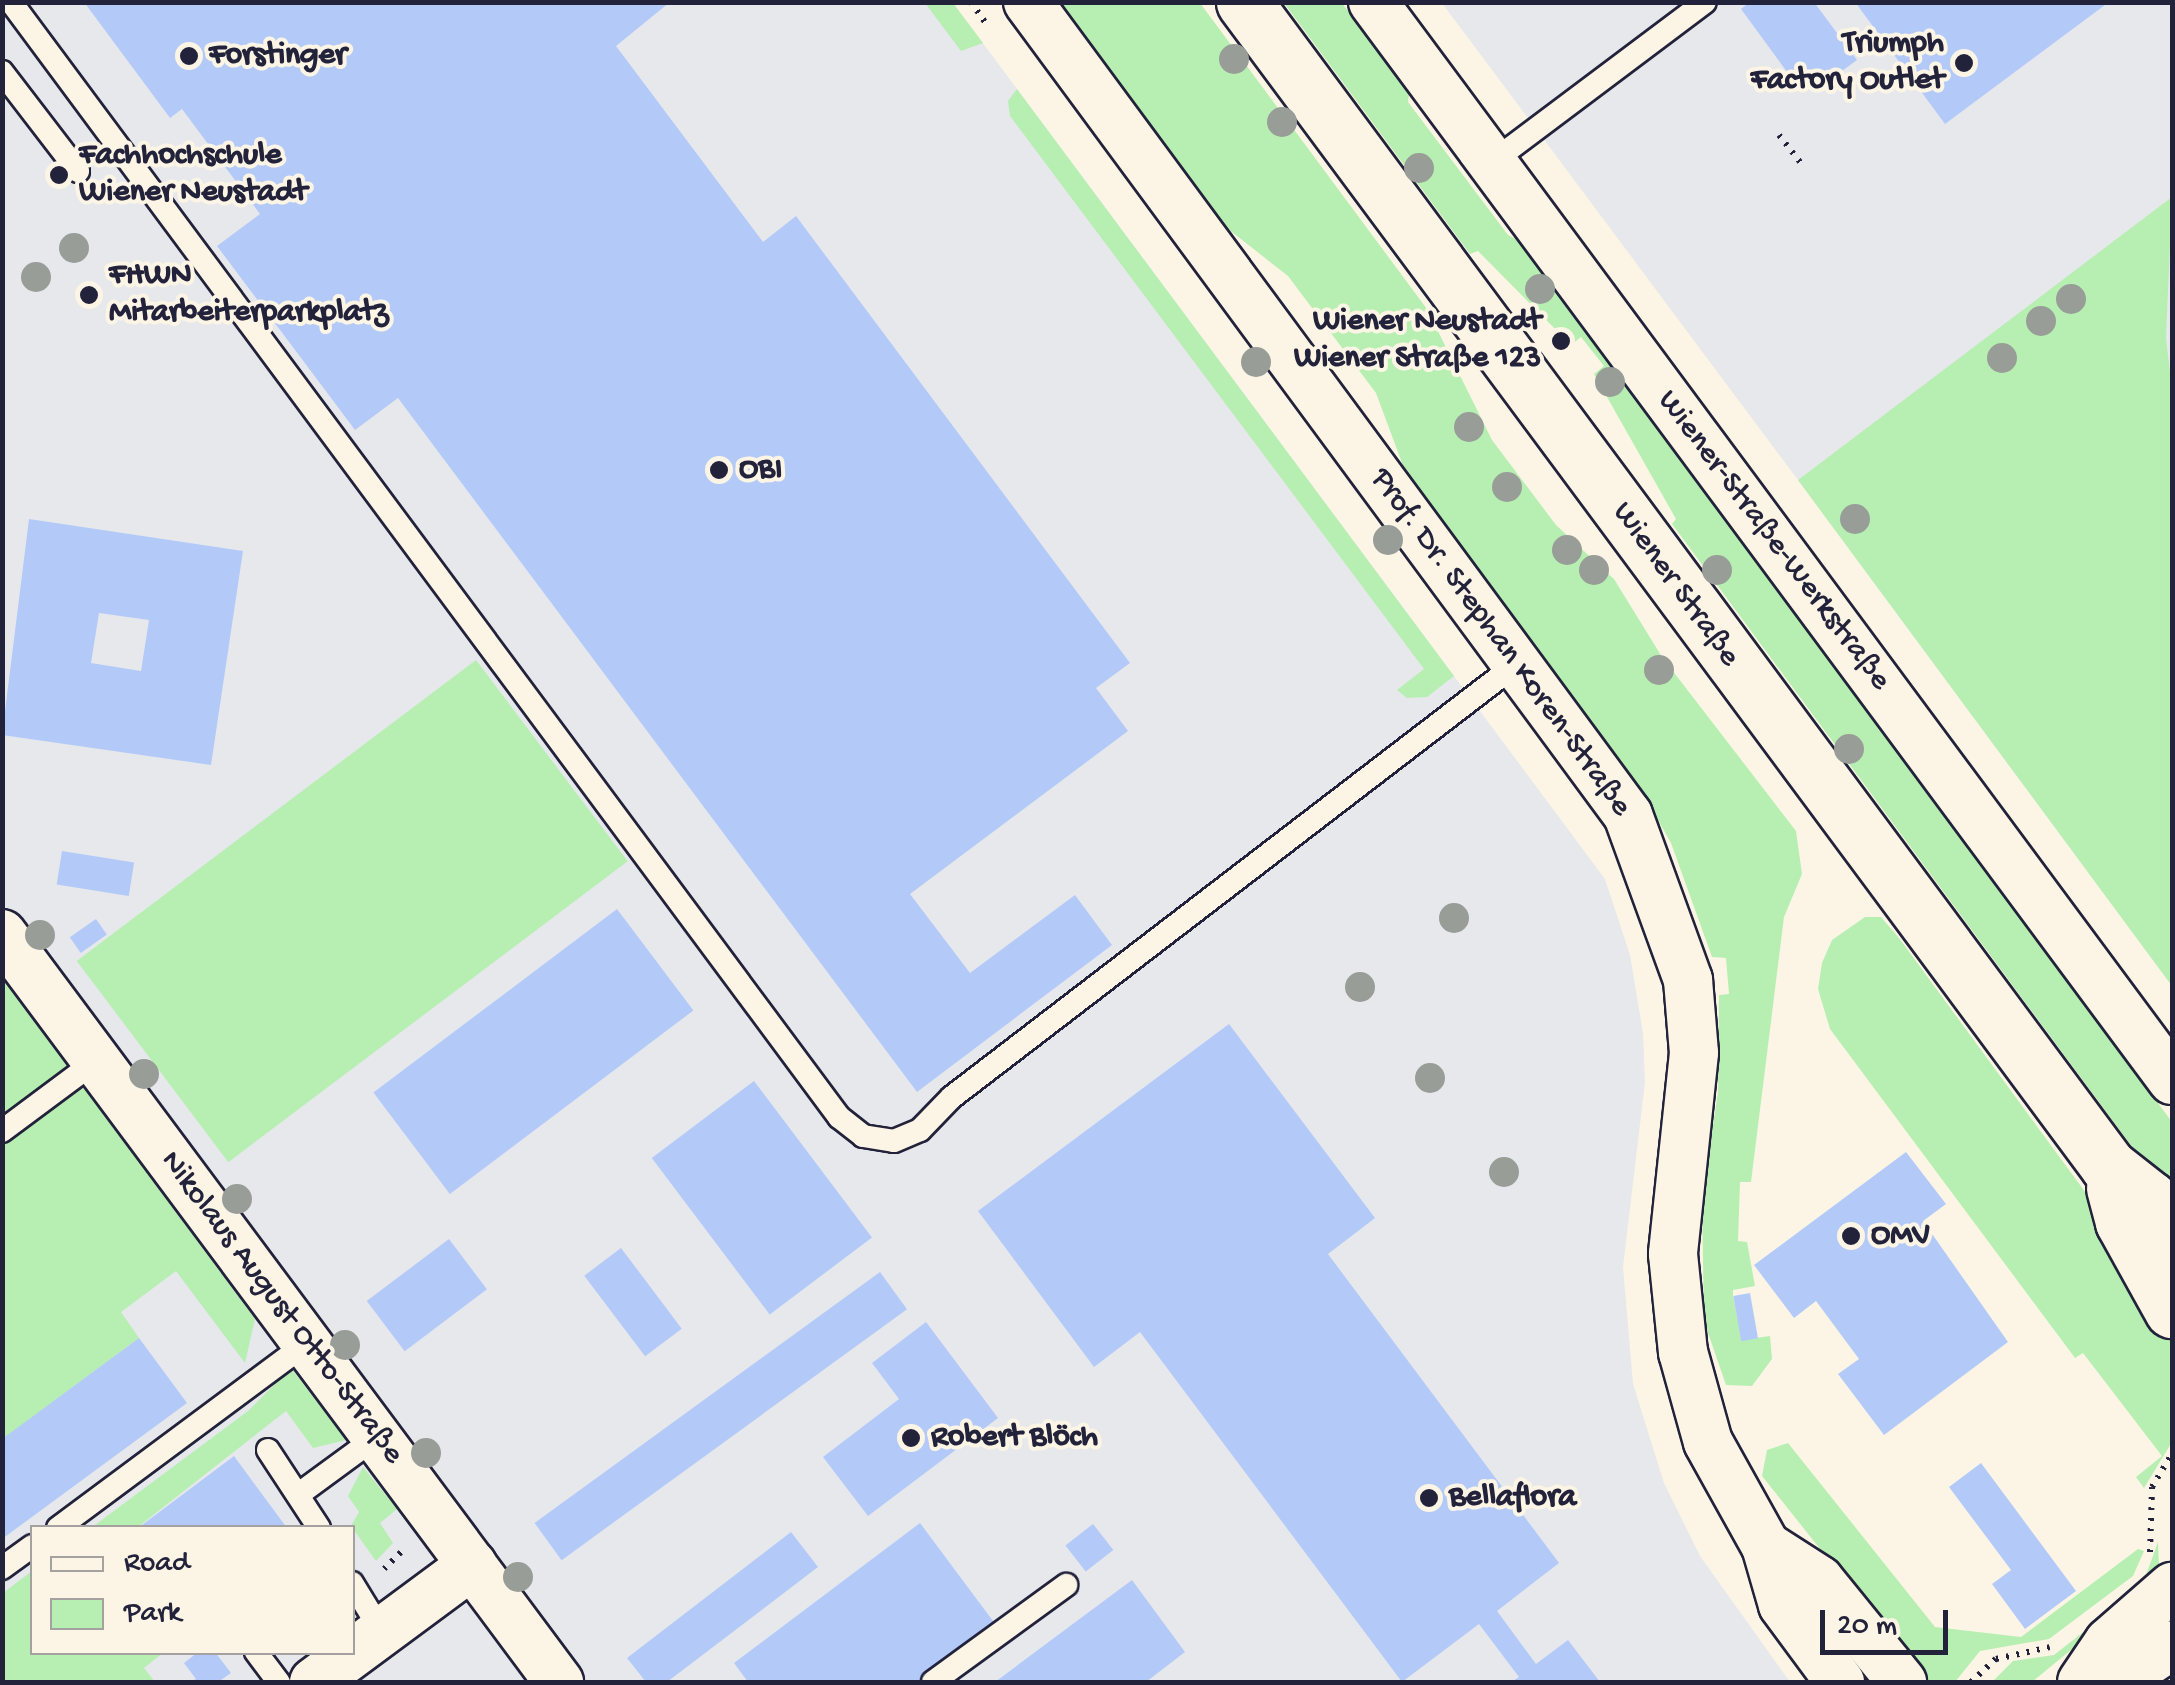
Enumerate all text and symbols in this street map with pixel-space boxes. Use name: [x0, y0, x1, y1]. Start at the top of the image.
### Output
place label: Triumph Factory Outlet: [1751, 26, 1944, 101]
place label: Forstinger: [209, 37, 346, 75]
marker: Forstinger: [178, 45, 200, 67]
marker: Triumph Factory Outlet: [1953, 52, 1975, 74]
place label: Fachhochschule Wiener Neustadt: [79, 138, 307, 213]
marker: Fachhochschule Wiener Neustadt: [48, 164, 70, 186]
place label: FHWN Mitarbeiterparkplatz: [109, 258, 388, 333]
marker: FHWN Mitarbeiterparkplatz: [78, 284, 100, 306]
place label: Wiener Neustadt Wiener Straße 123: [1294, 304, 1541, 379]
marker: Wiener Neustadt Wiener Straße 123: [1550, 330, 1572, 352]
street label: Wiener-Straße-Werkstraße: [1648, 383, 1898, 699]
place label: OBI: [739, 451, 782, 489]
marker: OBI: [708, 459, 730, 481]
street label: Prof. Dr. Stephan Koren-Straße: [1361, 461, 1639, 825]
street label: Wiener Straße: [1602, 495, 1748, 675]
street label: Nikolaus August Otto-Straße: [151, 1144, 411, 1472]
place label: OMV: [1871, 1217, 1930, 1255]
marker: OMV: [1840, 1225, 1862, 1247]
place label: Robert Blöch: [931, 1419, 1098, 1457]
marker: Robert Blöch: [900, 1427, 922, 1449]
place label: Bellaflora: [1449, 1479, 1576, 1517]
marker: Bellaflora: [1418, 1487, 1440, 1509]
legend: [30, 1525, 355, 1655]
text: Road: [124, 1547, 190, 1582]
scale bar: [1825, 1590, 1952, 1652]
text: Park: [124, 1597, 181, 1632]
text: 20 m: [1837, 1610, 1897, 1645]

